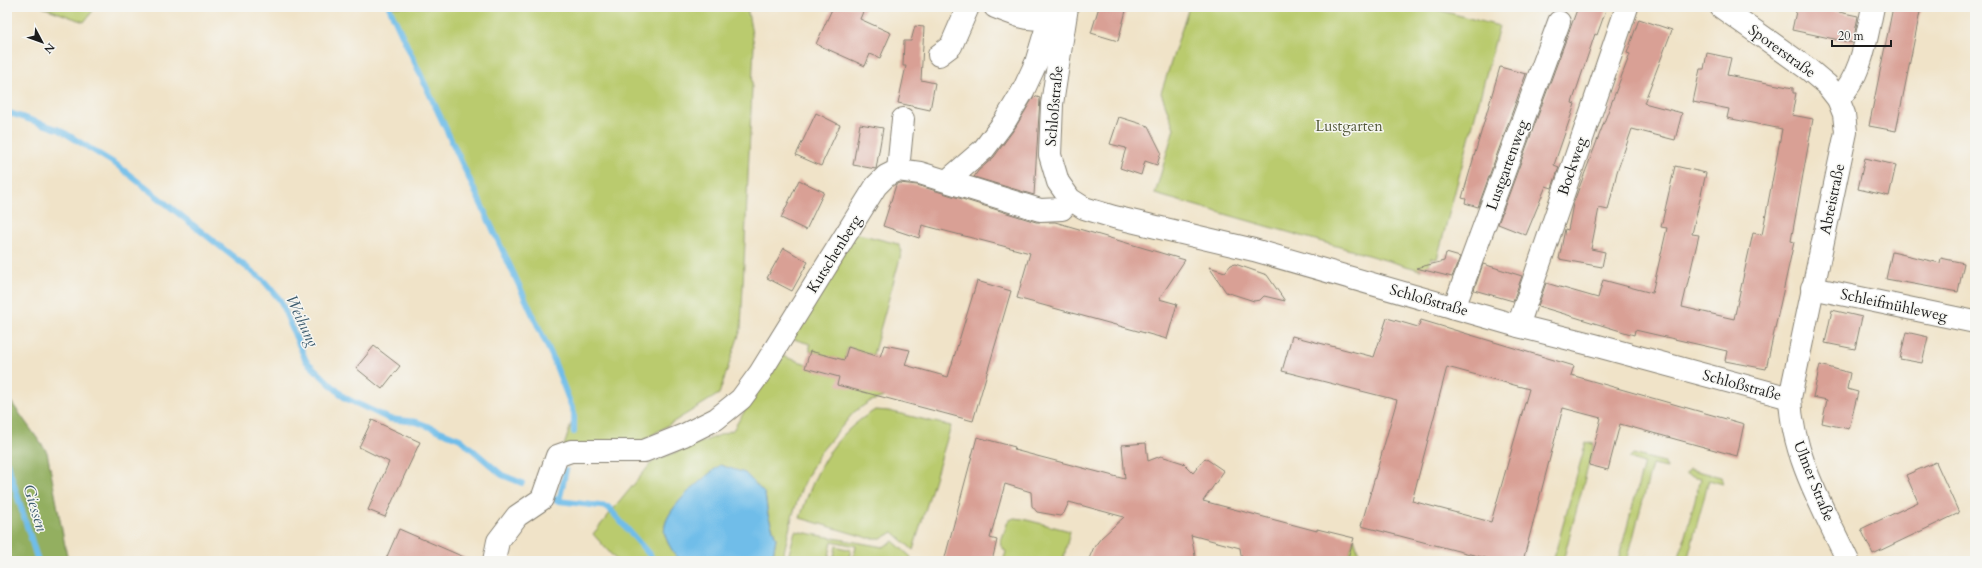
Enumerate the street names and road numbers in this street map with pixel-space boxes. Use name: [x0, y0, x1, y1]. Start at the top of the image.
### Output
street label: Sporerstraße: [1744, 20, 1820, 82]
street label: Schloßstraße: [1041, 65, 1068, 147]
street label: Lustgartenweg: [1481, 117, 1533, 213]
street label: Bockweg: [1553, 134, 1591, 198]
street label: Abteistraße: [1815, 162, 1849, 236]
street label: Kutschenberg: [802, 211, 866, 297]
street label: Schloßstraße: [1387, 279, 1471, 321]
street label: Schleifmühleweg: [1839, 284, 1950, 326]
street label: Schloßstraße: [1700, 365, 1784, 405]
street label: Ulmer Straße: [1789, 438, 1839, 524]

